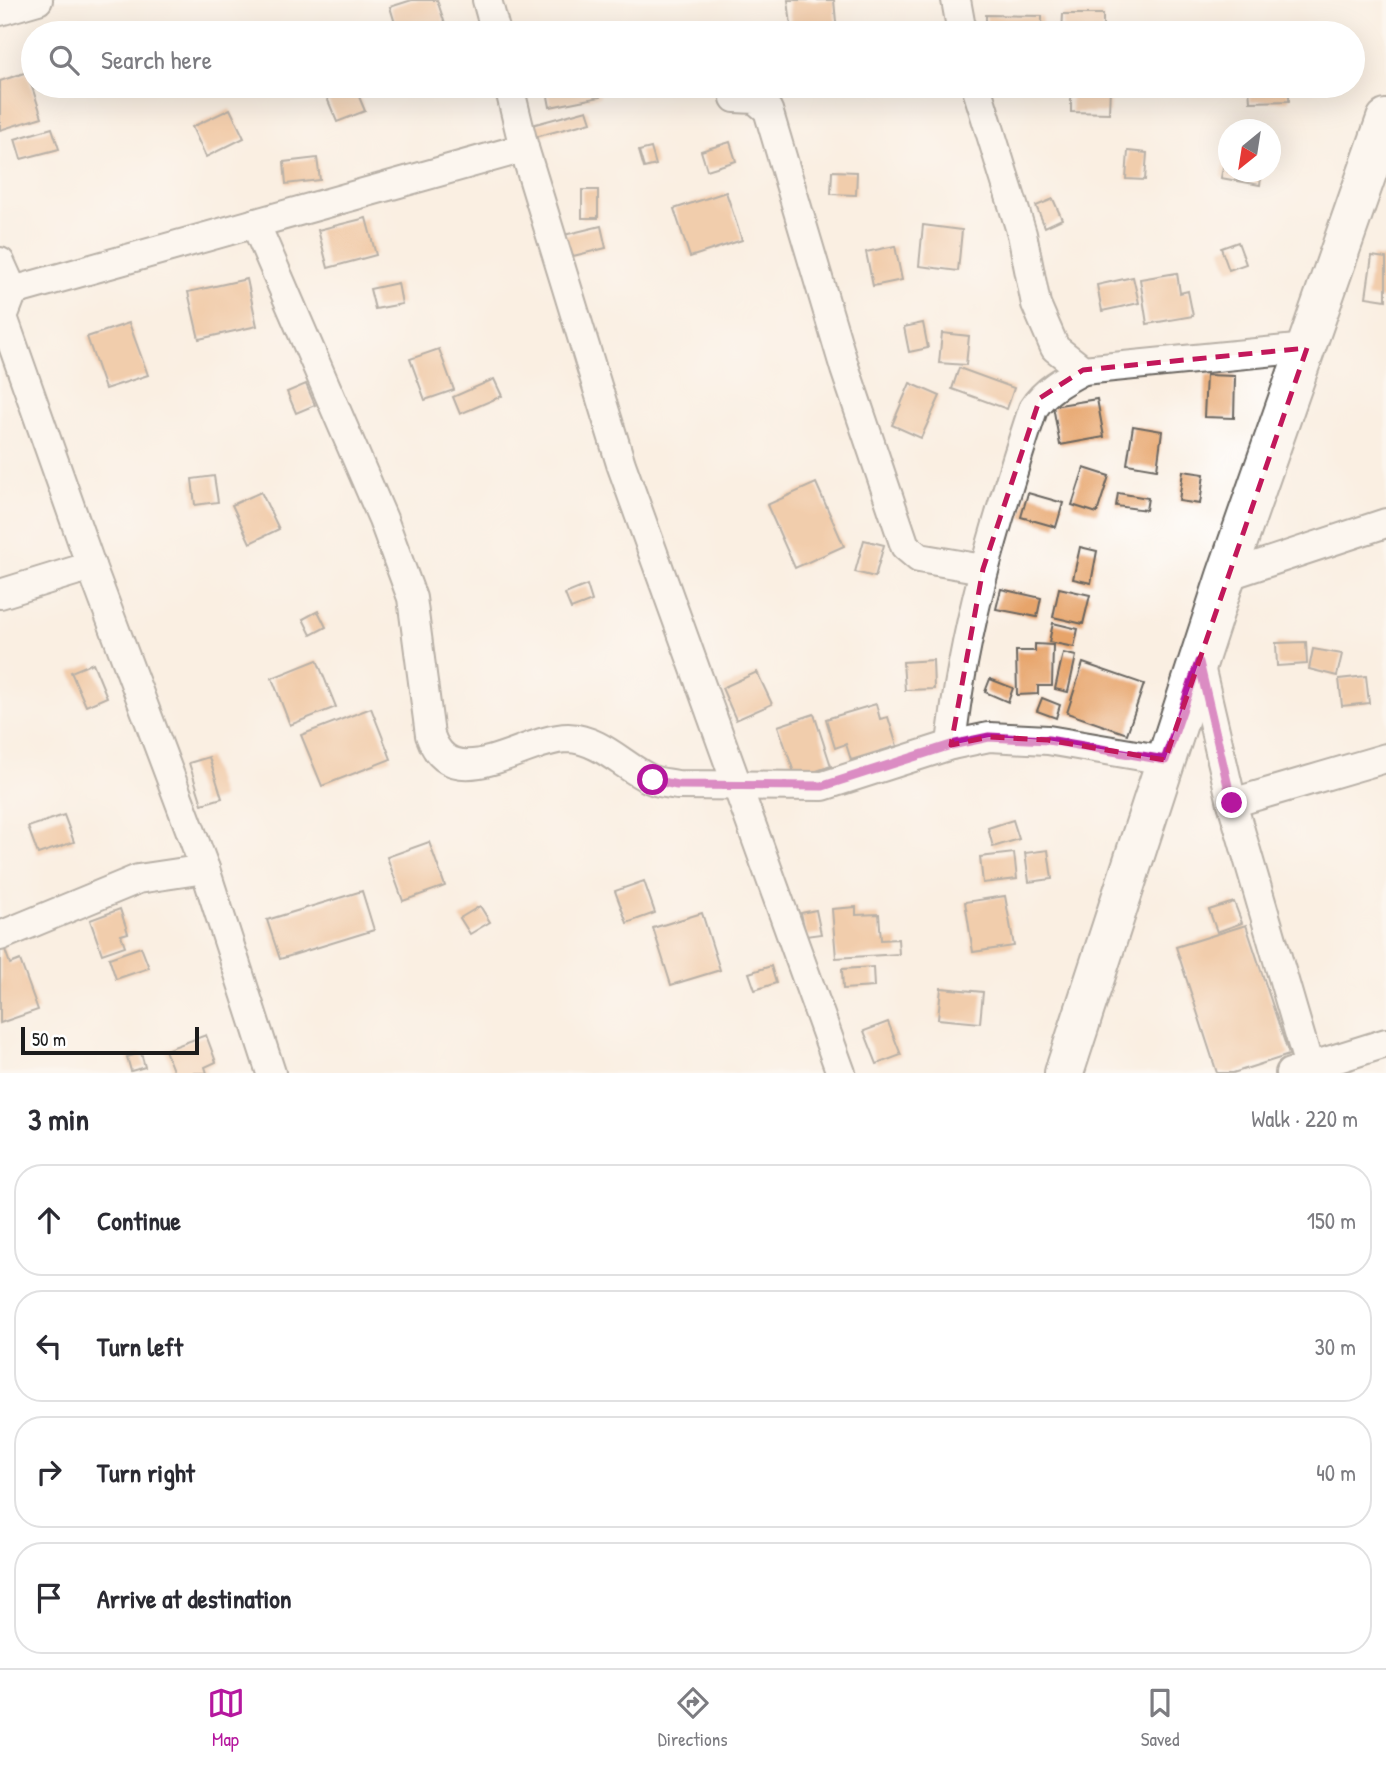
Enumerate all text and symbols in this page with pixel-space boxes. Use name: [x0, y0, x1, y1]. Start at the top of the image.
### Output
search box: [21, 21, 1365, 98]
icon: search: [45, 41, 83, 79]
text: Search here: [101, 42, 212, 77]
north arrow: [1218, 119, 1281, 182]
route start: [637, 764, 668, 795]
route end: [1216, 787, 1247, 818]
scale bar: [21, 1024, 200, 1056]
text: 50 m: [32, 1026, 66, 1052]
text: 3 min: [28, 1099, 89, 1139]
text: Walk · 220 m: [1251, 1103, 1358, 1134]
icon: ahead: [30, 1201, 68, 1239]
text: Continue: [97, 1203, 181, 1238]
text: 150 m: [1307, 1205, 1356, 1236]
icon: left: [30, 1327, 68, 1365]
text: Turn left: [97, 1329, 183, 1364]
text: 30 m: [1314, 1331, 1356, 1362]
icon: right: [30, 1453, 68, 1491]
text: Turn right: [97, 1455, 195, 1490]
text: 40 m: [1316, 1457, 1356, 1488]
icon: arrive: [30, 1579, 68, 1617]
text: Arrive at destination: [97, 1581, 292, 1616]
tab: Map: [207, 1684, 245, 1752]
tab: Directions: [658, 1684, 728, 1752]
tab: Saved: [1141, 1684, 1179, 1752]

